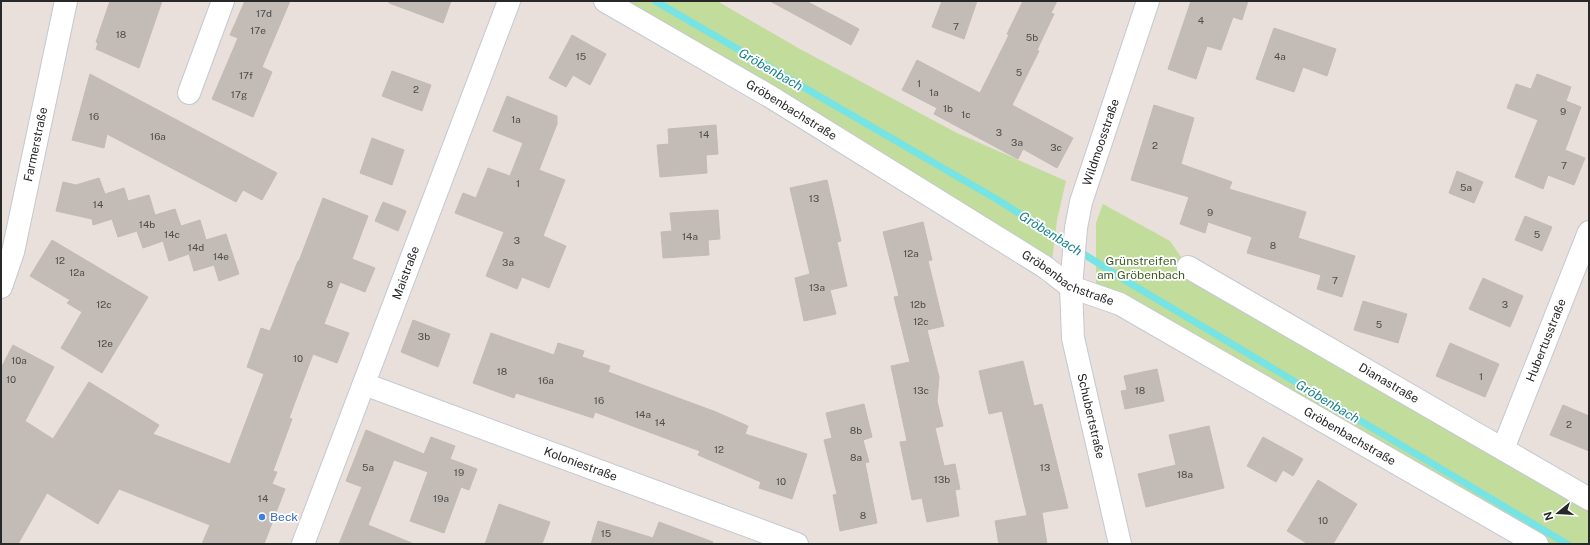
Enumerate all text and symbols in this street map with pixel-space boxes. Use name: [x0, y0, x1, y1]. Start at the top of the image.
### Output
house number: 17d: [256, 7, 272, 19]
house number: 4: [1198, 14, 1204, 26]
house number: 7: [953, 20, 959, 32]
house number: 17e: [250, 24, 266, 36]
house number: 18: [116, 28, 126, 40]
house number: 5b: [1026, 31, 1038, 43]
water label: Gröbenbach: [736, 45, 805, 94]
house number: 15: [576, 50, 586, 62]
house number: 4a: [1274, 50, 1286, 62]
house number: 5: [1016, 66, 1022, 78]
house number: 17f: [239, 69, 253, 81]
street label: Gröbenbachstraße: [744, 77, 840, 143]
house number: 1: [917, 77, 921, 89]
house number: 2: [413, 83, 419, 95]
house number: 1a: [929, 86, 939, 98]
house number: 17g: [231, 88, 247, 100]
street label: Wildmoosstraße: [1080, 97, 1122, 188]
house number: 1b: [943, 102, 953, 114]
house number: 9: [1560, 105, 1566, 117]
street label: Farmerstraße: [21, 106, 50, 183]
house number: 1c: [961, 108, 971, 120]
house number: 16: [89, 110, 99, 122]
house number: 1a: [511, 113, 521, 125]
house number: 3: [996, 126, 1002, 138]
house number: 14: [699, 128, 709, 140]
house number: 16a: [150, 130, 166, 142]
house number: 3a: [1011, 136, 1023, 148]
house number: 2: [1152, 139, 1158, 151]
house number: 3c: [1050, 141, 1062, 153]
house number: 7: [1561, 159, 1567, 171]
house number: 1: [516, 177, 520, 189]
house number: 5a: [1460, 181, 1472, 193]
house number: 13: [809, 192, 819, 204]
house number: 14: [93, 198, 103, 210]
house number: 9: [1207, 206, 1213, 218]
water label: Gröbenbach: [1017, 208, 1085, 259]
house number: 14b: [139, 218, 155, 230]
house number: 14c: [164, 228, 180, 240]
house number: 5: [1534, 228, 1540, 240]
house number: 14a: [682, 230, 698, 242]
house number: 3: [514, 234, 520, 246]
house number: 8: [1270, 239, 1276, 251]
house number: 14d: [188, 241, 204, 253]
street label: Maistraße: [389, 244, 422, 301]
house number: 12a: [903, 247, 919, 259]
street label: Gröbenbachstraße: [1019, 247, 1116, 308]
house number: 14e: [213, 250, 229, 262]
house number: 12: [55, 254, 65, 266]
park label: Grünstreifen am Gröbenbach: [1097, 254, 1185, 282]
house number: 3a: [502, 256, 514, 268]
house number: 12a: [69, 266, 85, 278]
house number: 7: [1332, 274, 1338, 286]
house number: 8: [327, 278, 333, 290]
house number: 13a: [809, 281, 825, 293]
street label: Hubertusstraße: [1523, 297, 1569, 384]
house number: 12c: [96, 298, 112, 310]
house number: 12b: [910, 298, 926, 310]
house number: 3: [1502, 298, 1508, 310]
house number: 12c: [913, 315, 929, 327]
house number: 5: [1376, 318, 1382, 330]
house number: 3b: [418, 330, 430, 342]
house number: 12e: [97, 337, 113, 349]
house number: 10: [293, 352, 303, 364]
house number: 10a: [11, 354, 27, 366]
street label: Dianastraße: [1356, 360, 1422, 406]
house number: 18: [497, 365, 507, 377]
house number: 1: [1479, 370, 1483, 382]
street label: Schubertstraße: [1074, 372, 1108, 460]
house number: 10: [6, 373, 16, 385]
house number: 16a: [538, 374, 554, 386]
water label: Gröbenbach: [1293, 377, 1362, 426]
house number: 13c: [913, 384, 929, 396]
house number: 18: [1135, 384, 1145, 396]
house number: 16: [594, 394, 604, 406]
street label: Gröbenbachstraße: [1301, 404, 1398, 468]
house number: 14a: [635, 408, 651, 420]
house number: 14: [655, 416, 665, 428]
house number: 2: [1566, 418, 1572, 430]
house number: 8b: [850, 424, 862, 436]
house number: 12: [714, 443, 724, 455]
street label: Koloniestraße: [542, 444, 619, 484]
house number: 8a: [850, 451, 862, 463]
house number: 5a: [362, 461, 374, 473]
house number: 13: [1040, 461, 1050, 473]
house number: 19: [454, 466, 464, 478]
house number: 18a: [1177, 468, 1193, 480]
house number: 13b: [934, 473, 950, 485]
house number: 10: [776, 475, 786, 487]
house number: 14: [258, 492, 268, 504]
house number: 19a: [433, 492, 449, 504]
north arrow: [1538, 493, 1578, 533]
house number: 8: [860, 509, 866, 521]
place label: Beck: [270, 510, 298, 524]
text: N: [1541, 510, 1556, 522]
marker: Beck: [257, 512, 267, 522]
house number: 10: [1318, 514, 1328, 526]
house number: 15: [601, 527, 611, 539]

